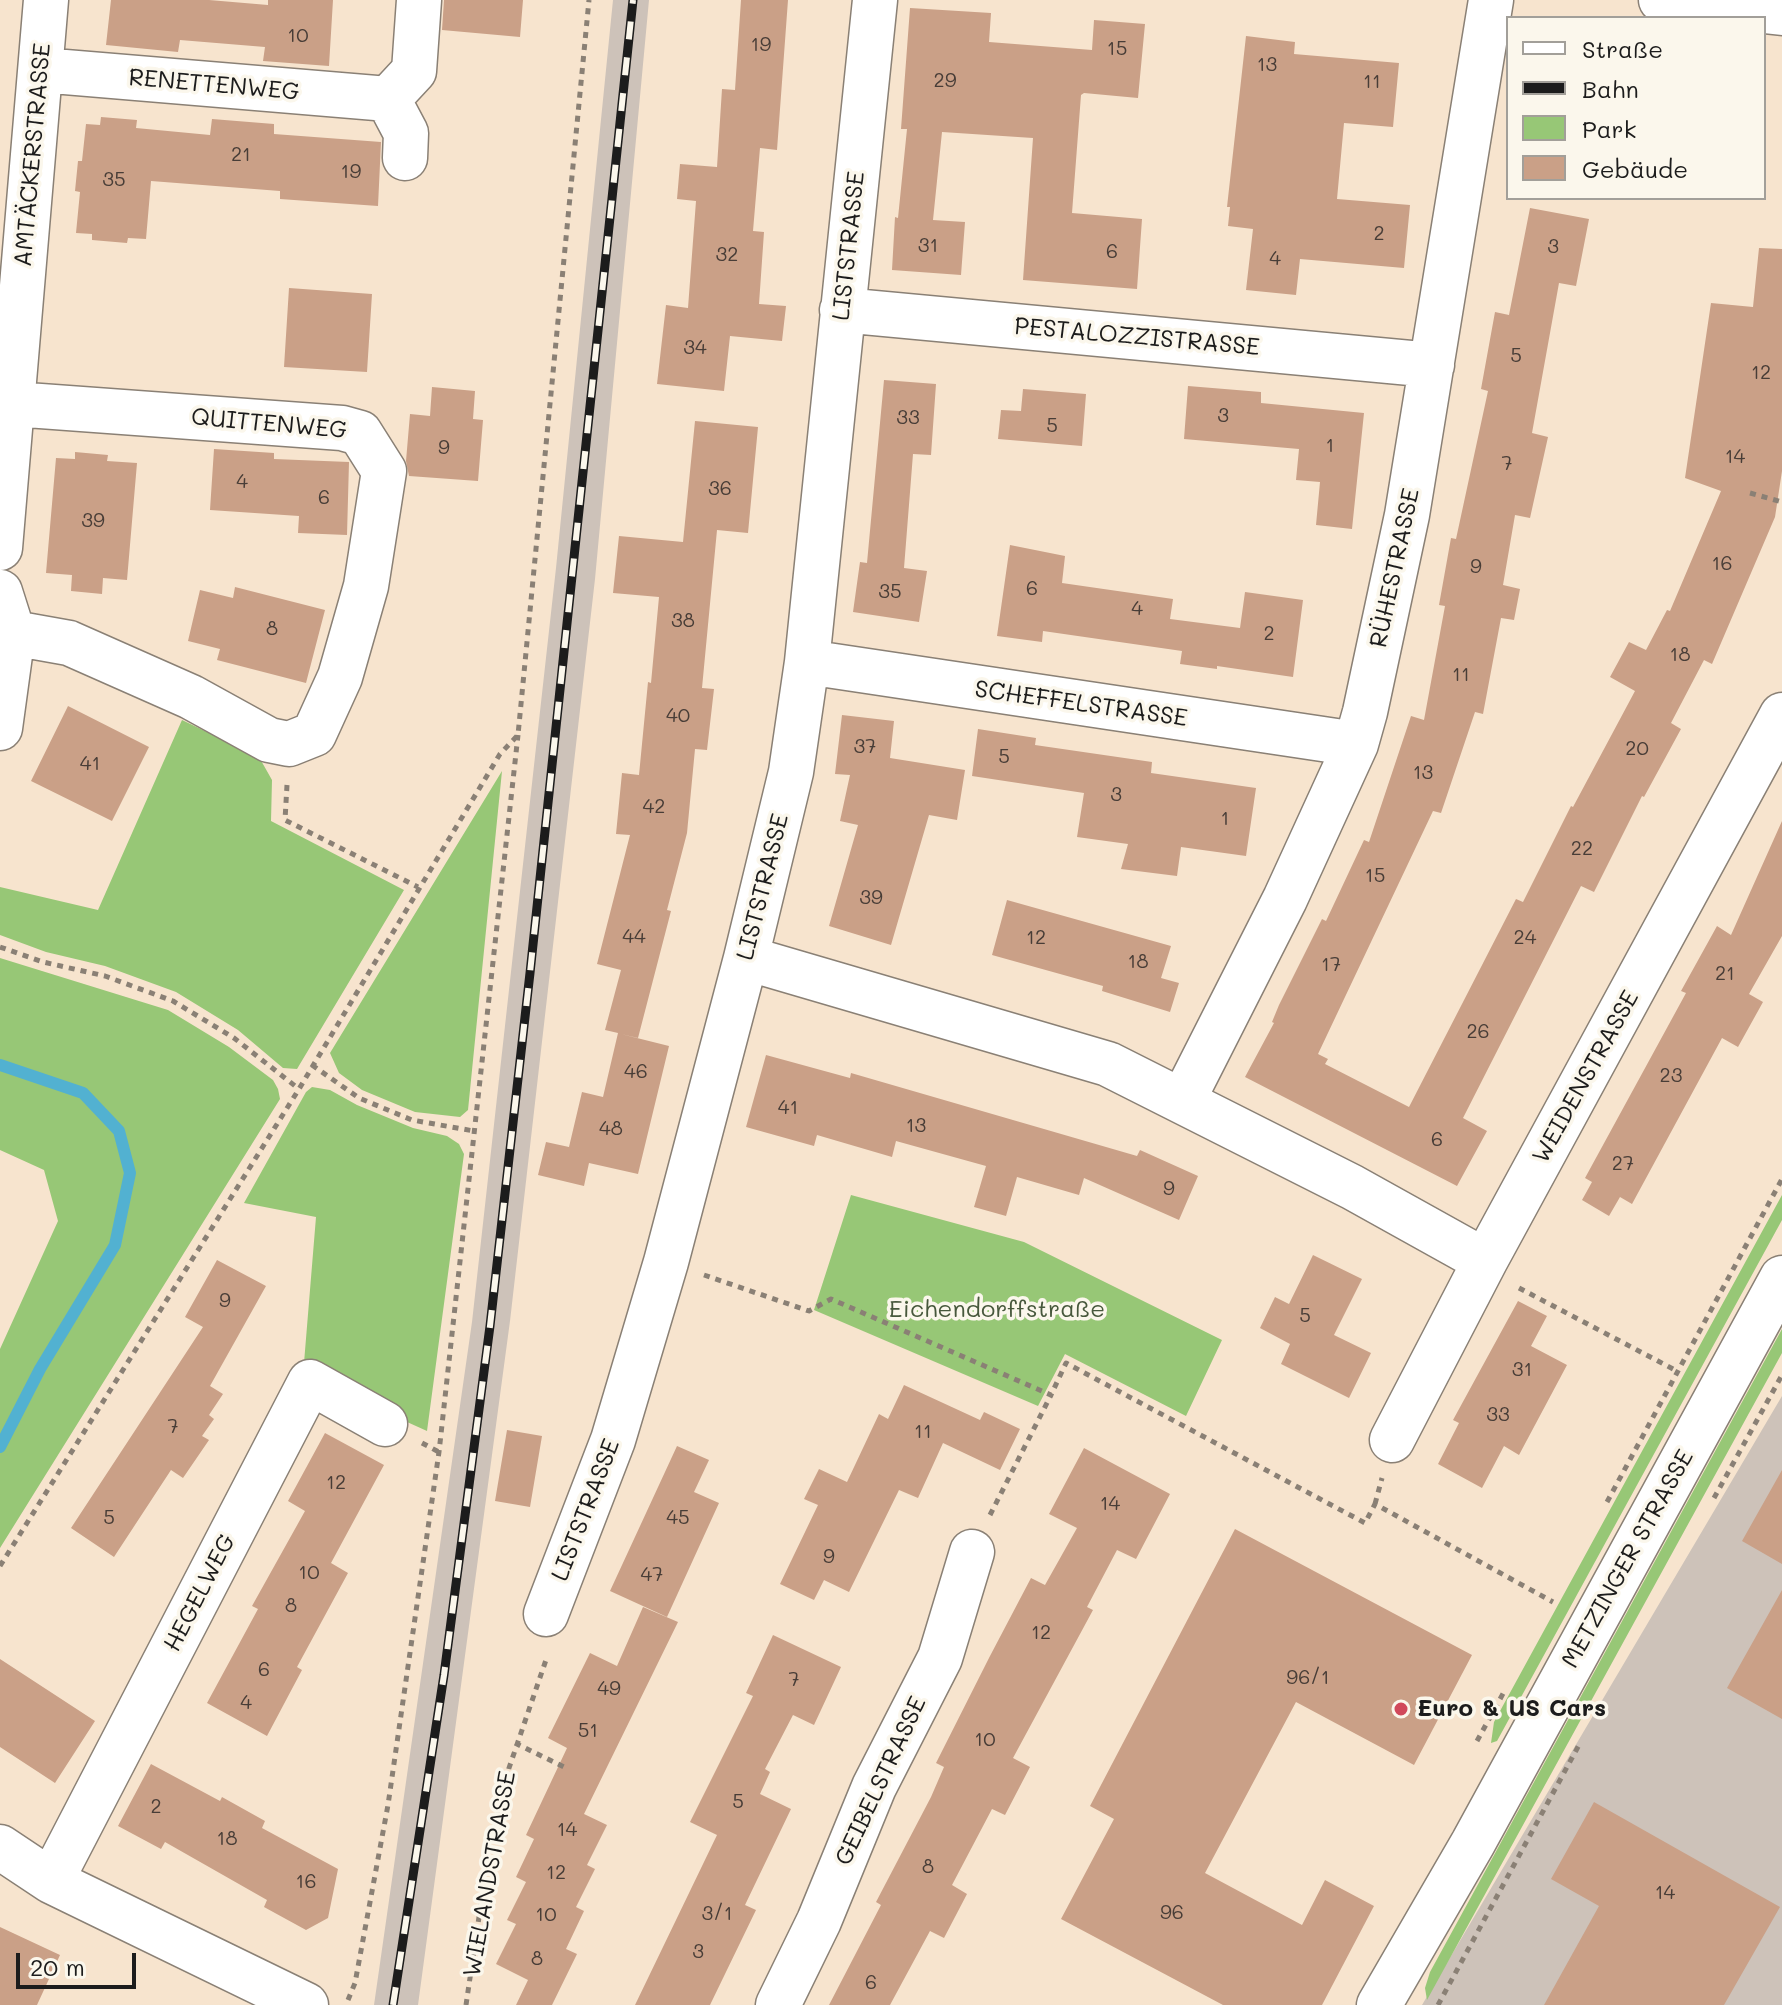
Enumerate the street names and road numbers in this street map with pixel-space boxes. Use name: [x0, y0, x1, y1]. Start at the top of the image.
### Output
street label: AMTÄCKERSTRASSE: [9, 42, 57, 268]
street label: RENETTENWEG: [127, 63, 301, 107]
street label: LISTSTRASSE: [827, 170, 871, 322]
street label: PESTALOZZISTRASSE: [1013, 312, 1261, 362]
street label: QUITTENWEG: [190, 403, 348, 445]
street label: RÜHESTRASSE: [1364, 486, 1426, 650]
street label: SCHEFFELSTRASSE: [973, 675, 1189, 733]
street label: LISTSTRASSE: [731, 811, 795, 963]
street label: WEIDENSTRASSE: [1527, 986, 1645, 1168]
street label: LISTSTRASSE: [546, 1435, 626, 1585]
street label: METZINGER STRASSE: [1556, 1445, 1700, 1673]
street label: HEGELWEG: [158, 1530, 242, 1656]
street label: GEIBELSTRASSE: [829, 1692, 933, 1870]
street label: WIELANDSTRASSE: [458, 1769, 522, 1979]

